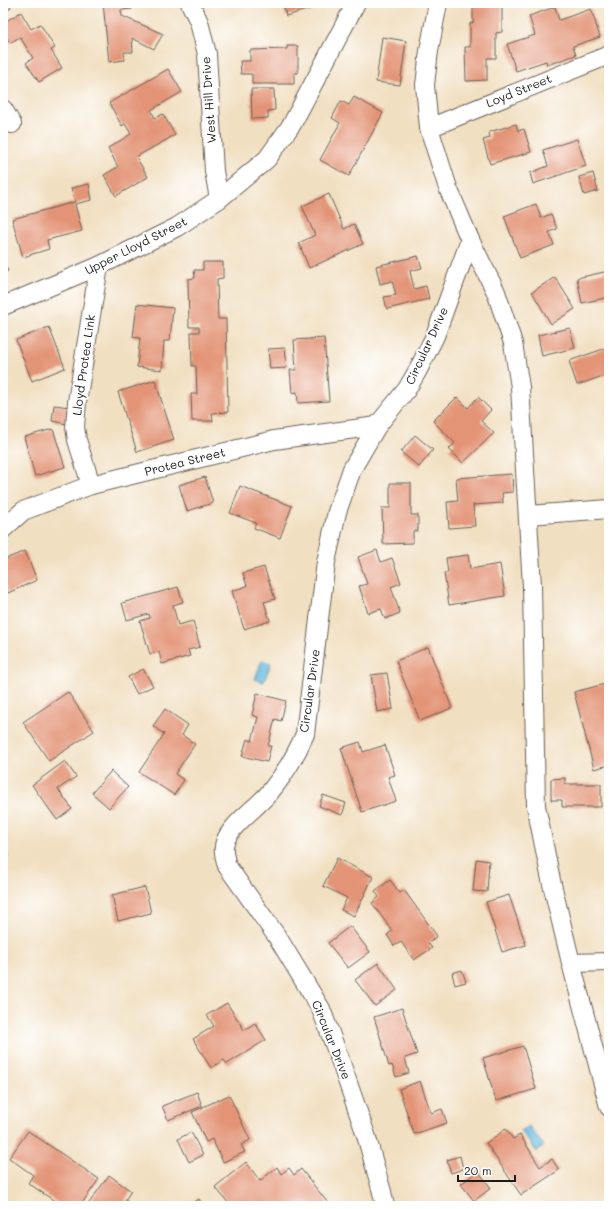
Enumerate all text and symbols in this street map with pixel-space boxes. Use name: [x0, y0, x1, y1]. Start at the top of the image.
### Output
street label: West Hill Drive: [197, 56, 219, 144]
street label: Loyd Street: [483, 70, 554, 110]
street label: Upper Lloyd Street: [82, 212, 189, 278]
street label: Circular Drive: [401, 304, 451, 387]
street label: Lloyd Protea Link: [68, 313, 98, 416]
street label: Protea Street: [143, 443, 227, 479]
street label: Circular Drive: [295, 648, 323, 734]
street label: Circular Drive: [309, 998, 355, 1082]
scale bar: [458, 1157, 515, 1183]
text: 20 m: [464, 1162, 492, 1178]

